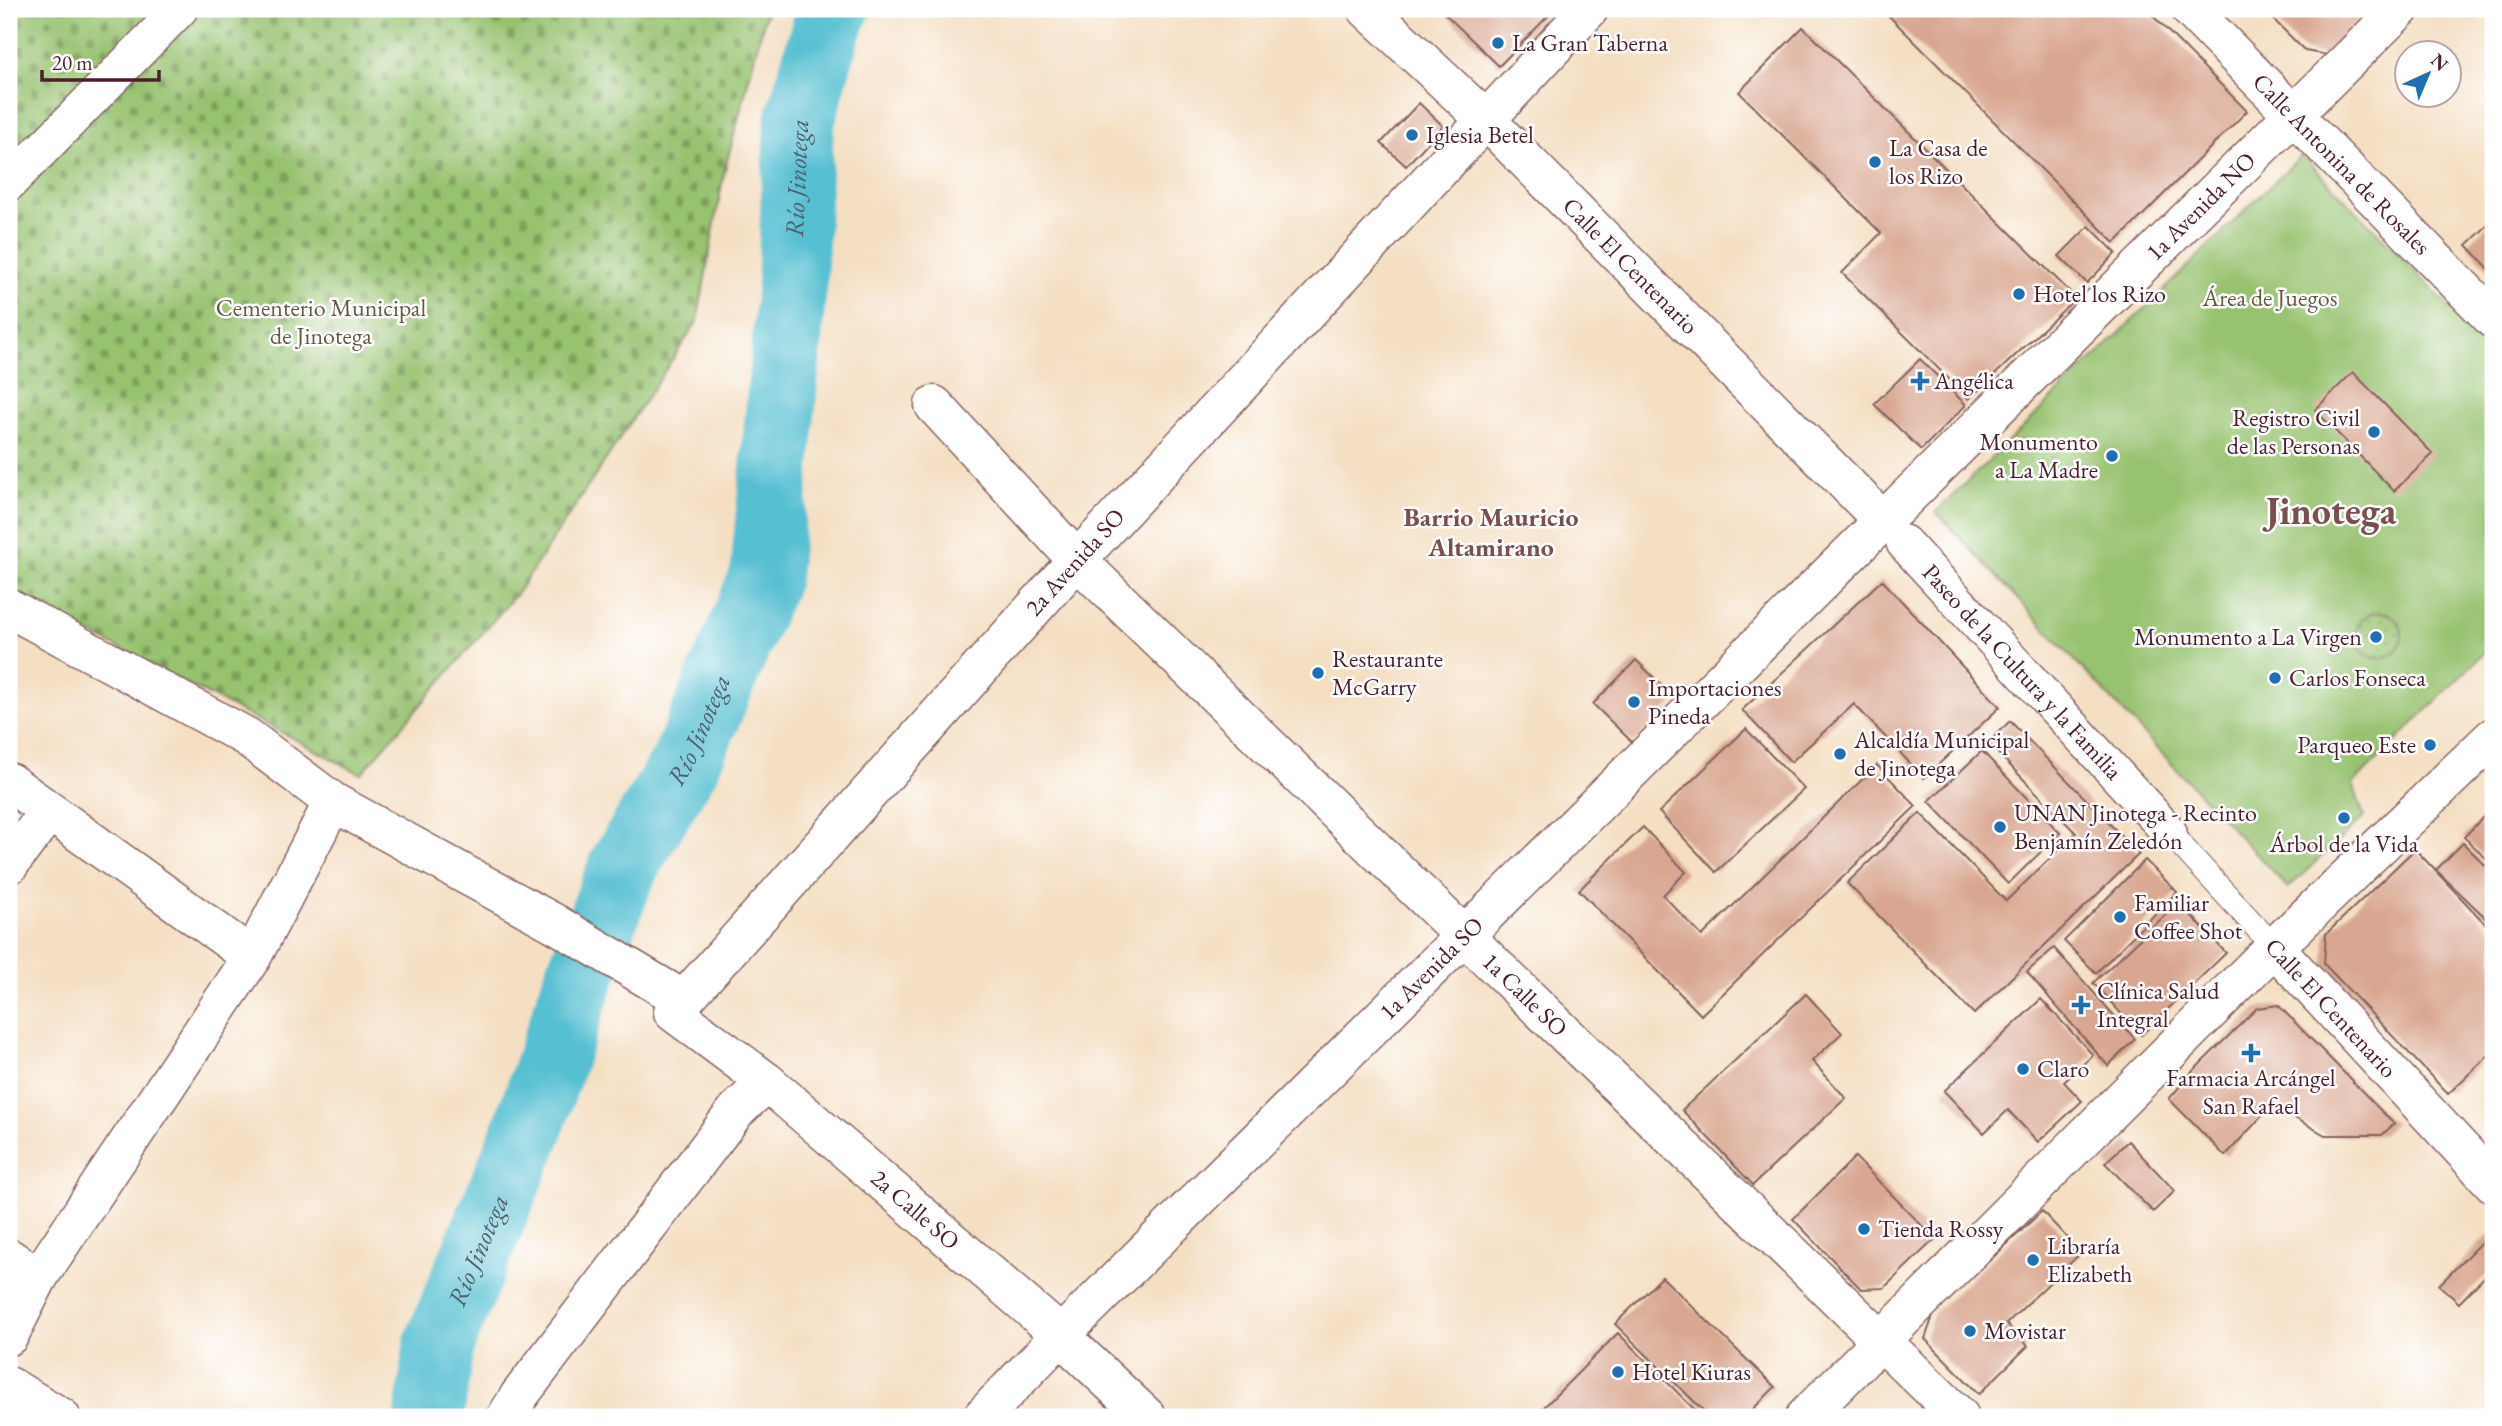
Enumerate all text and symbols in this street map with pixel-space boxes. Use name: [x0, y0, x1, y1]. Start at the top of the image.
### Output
place label: La Gran Taberna: [1512, 27, 1668, 58]
marker: La Gran Taberna: [1490, 35, 1506, 51]
scale bar: [42, 38, 159, 82]
north arrow: [2394, 38, 2464, 108]
text: N: [2425, 48, 2454, 77]
text: 20 m: [52, 49, 93, 76]
street label: Calle Antonina de Rosales: [2246, 66, 2438, 261]
water label: Río Jinotega: [777, 118, 816, 238]
place label: Iglesia Betel: [1426, 119, 1534, 150]
marker: Iglesia Betel: [1404, 127, 1420, 143]
place label: La Casa de los Rizo: [1889, 132, 1988, 191]
street label: 1a Avenida NO: [2139, 145, 2262, 267]
marker: La Casa de los Rizo: [1867, 154, 1883, 170]
street label: Calle El Centenario: [1556, 190, 1705, 341]
place label: Hotel los Rizo: [2033, 278, 2166, 309]
park label: Área de Juegos: [2202, 282, 2337, 313]
marker: Hotel los Rizo: [2011, 286, 2027, 302]
park label: Cementerio Municipal de Jinotega: [216, 292, 426, 351]
place label: Angélica: [1933, 365, 2014, 396]
marker: Angélica: [1912, 373, 1928, 389]
place label: Registro Civil de las Personas: [2227, 402, 2360, 461]
marker: Registro Civil de las Personas: [2366, 424, 2382, 440]
place label: Monumento a La Madre: [1980, 426, 2098, 485]
marker: Monumento a La Madre: [2104, 448, 2120, 464]
district label: Jinotega: [2262, 486, 2397, 535]
district label: Barrio Mauricio Altamirano: [1403, 500, 1579, 564]
street label: 2a Avenida SO: [1018, 501, 1131, 622]
street label: Paseo de la Cultura y la Familia: [1916, 557, 2130, 786]
place label: Monumento a La Virgen: [2134, 621, 2362, 652]
marker: Monumento a La Virgen: [2368, 629, 2384, 645]
place label: Restaurante McGarry: [1332, 643, 1443, 702]
place label: Carlos Fonseca: [2289, 662, 2426, 693]
marker: Restaurante McGarry: [1310, 665, 1326, 681]
water label: Río Jinotega: [659, 669, 738, 792]
marker: Carlos Fonseca: [2267, 670, 2283, 686]
place label: Importaciones Pineda: [1648, 672, 1782, 731]
marker: Importaciones Pineda: [1626, 694, 1642, 710]
place label: Alcaldía Municipal de Jinotega: [1853, 724, 2030, 783]
place label: Parqueo Este: [2297, 729, 2416, 760]
marker: Parqueo Este: [2422, 737, 2438, 753]
marker: Alcaldía Municipal de Jinotega: [1832, 746, 1848, 762]
place label: UNAN Jinotega - Recinto Benjamín Zeledón: [2014, 797, 2257, 856]
marker: Árbol de la Vida: [2336, 810, 2352, 826]
marker: UNAN Jinotega - Recinto Benjamín Zeledón: [1992, 819, 2008, 835]
place label: Árbol de la Vida: [2269, 828, 2419, 859]
place label: Familiar Coffee Shot: [2134, 887, 2243, 946]
marker: Familiar Coffee Shot: [2112, 909, 2128, 925]
street label: 1a Avenida SO: [1372, 910, 1490, 1026]
street label: Calle El Centenario: [2259, 931, 2404, 1084]
street label: 1a Calle SO: [1476, 946, 1575, 1043]
place label: Clínica Salud Integral: [2097, 975, 2220, 1034]
marker: Clínica Salud Integral: [2071, 995, 2091, 1015]
marker: Farmacia Arcángel San Rafael: [2243, 1045, 2259, 1061]
place label: Claro: [2037, 1053, 2089, 1084]
marker: Claro: [2015, 1061, 2031, 1077]
place label: Farmacia Arcángel San Rafael: [2166, 1062, 2336, 1121]
street label: 2a Calle SO: [865, 1162, 966, 1256]
water label: Río Jinotega: [440, 1189, 516, 1311]
place label: Tienda Rossy: [1878, 1213, 2004, 1244]
marker: Tienda Rossy: [1856, 1221, 1872, 1237]
place label: Libraría Elizabeth: [2047, 1230, 2132, 1289]
marker: Libraría Elizabeth: [2025, 1252, 2041, 1268]
place label: Movistar: [1984, 1315, 2066, 1346]
marker: Movistar: [1962, 1323, 1978, 1339]
place label: Hotel Kiuras: [1632, 1356, 1751, 1387]
marker: Hotel Kiuras: [1610, 1364, 1626, 1380]

